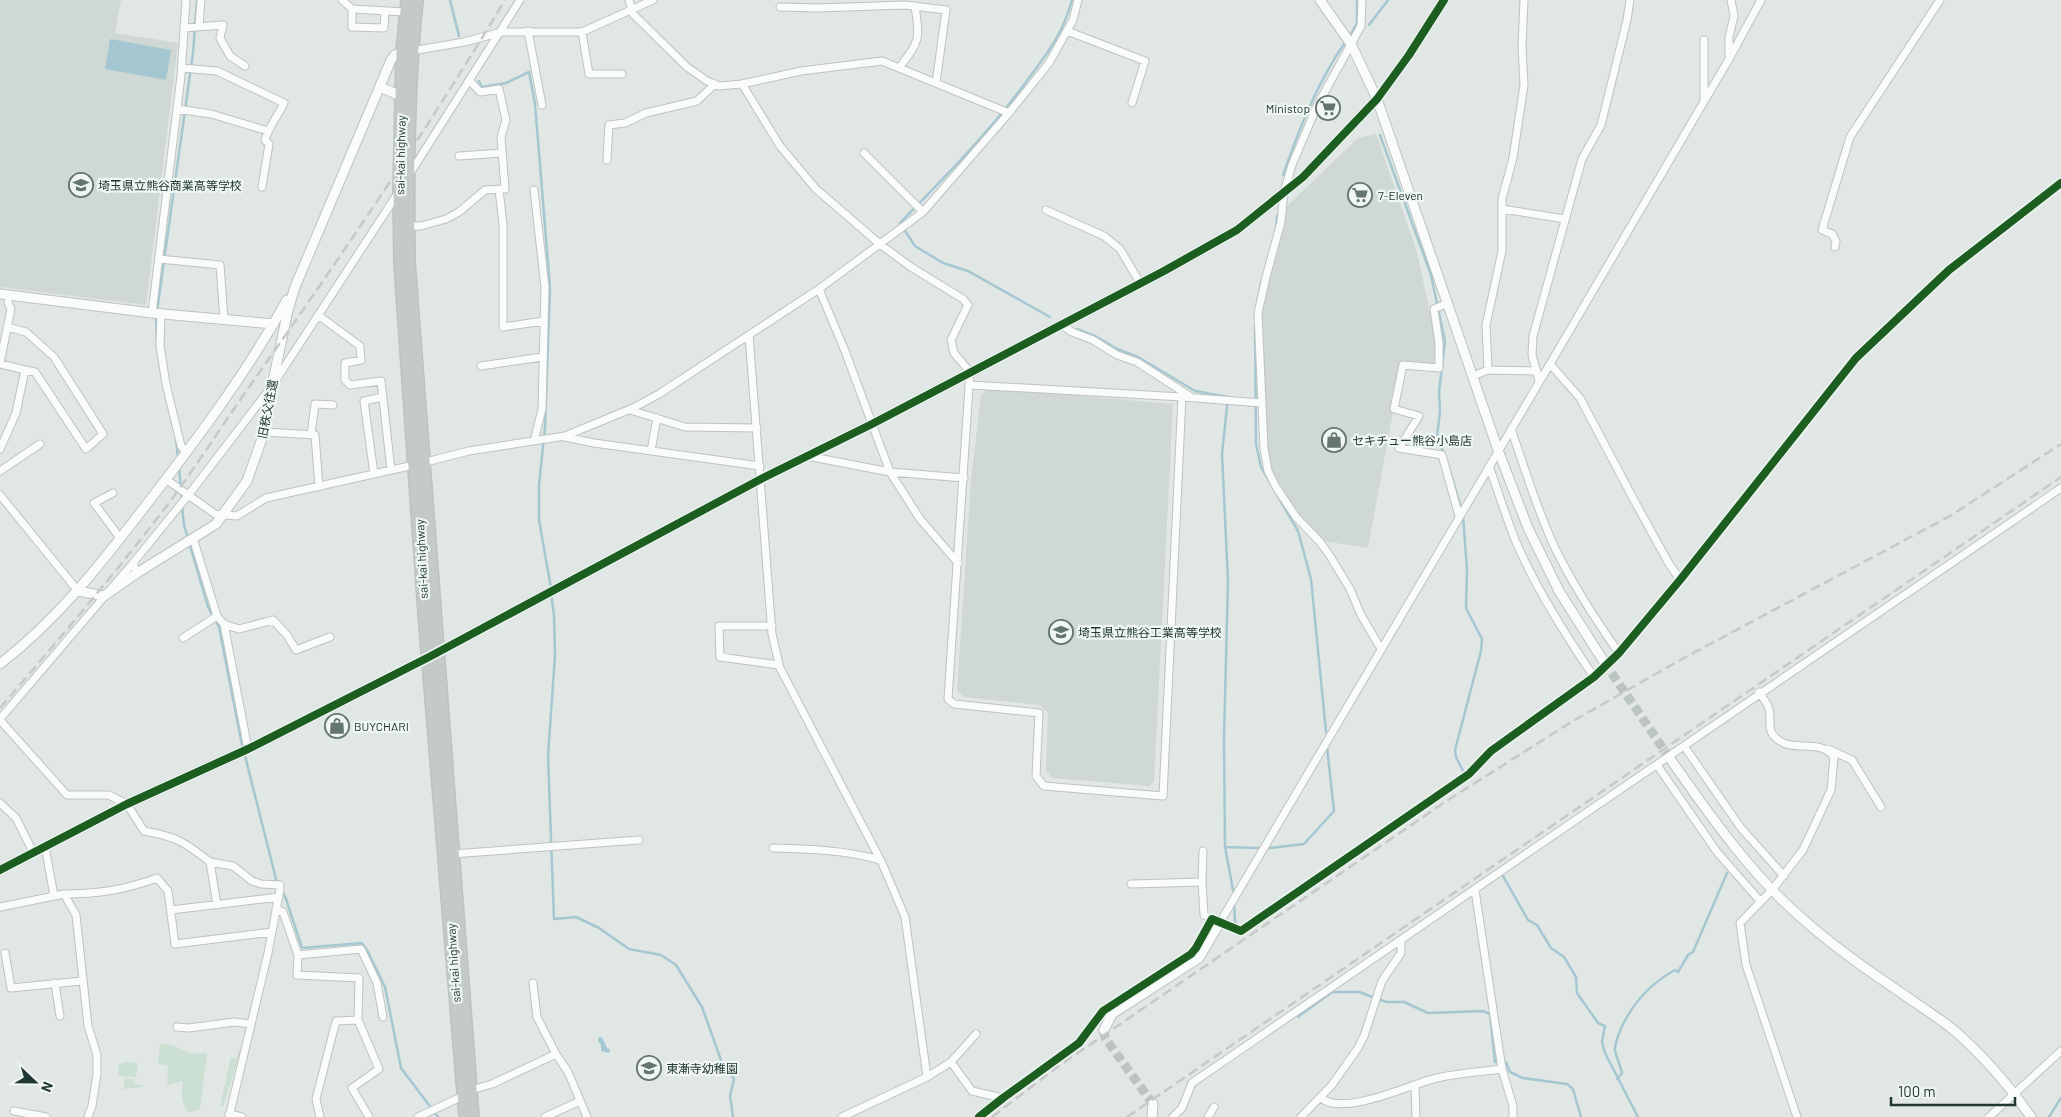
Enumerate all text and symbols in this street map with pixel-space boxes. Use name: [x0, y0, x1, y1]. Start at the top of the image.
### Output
supermarket icon: Ministop: [1315, 95, 1341, 121]
place label: Ministop: [1266, 101, 1310, 115]
street label: sai-kai highway: [392, 115, 408, 195]
school or university icon: 埼玉県立熊谷商業高等学校: [68, 172, 94, 198]
place label: 埼玉県立熊谷商業高等学校: [98, 178, 242, 192]
supermarket icon: 7-Eleven: [1347, 182, 1373, 208]
place label: 7-Eleven: [1378, 188, 1423, 202]
street label: 旧秩父往還: [254, 378, 280, 440]
shop icon: セキチュー熊谷小島店: [1321, 427, 1347, 453]
place label: セキチュー熊谷小島店: [1352, 433, 1472, 447]
street label: sai-kai highway: [412, 518, 430, 599]
school or university icon: 埼玉県立熊谷工業高等学校: [1048, 619, 1074, 645]
place label: 埼玉県立熊谷工業高等学校: [1078, 625, 1222, 639]
shop icon: BUYCHARI: [324, 713, 350, 739]
place label: BUYCHARI: [354, 719, 409, 733]
street label: sai-kai highway: [443, 922, 463, 1003]
school or university icon: 東漸寺幼稚園: [636, 1055, 662, 1081]
north arrow: [10, 1057, 60, 1107]
place label: 東漸寺幼稚園: [666, 1061, 738, 1075]
scale bar: [1891, 1074, 2015, 1106]
text: N: [38, 1080, 57, 1095]
text: 100 m: [1898, 1082, 1936, 1100]

